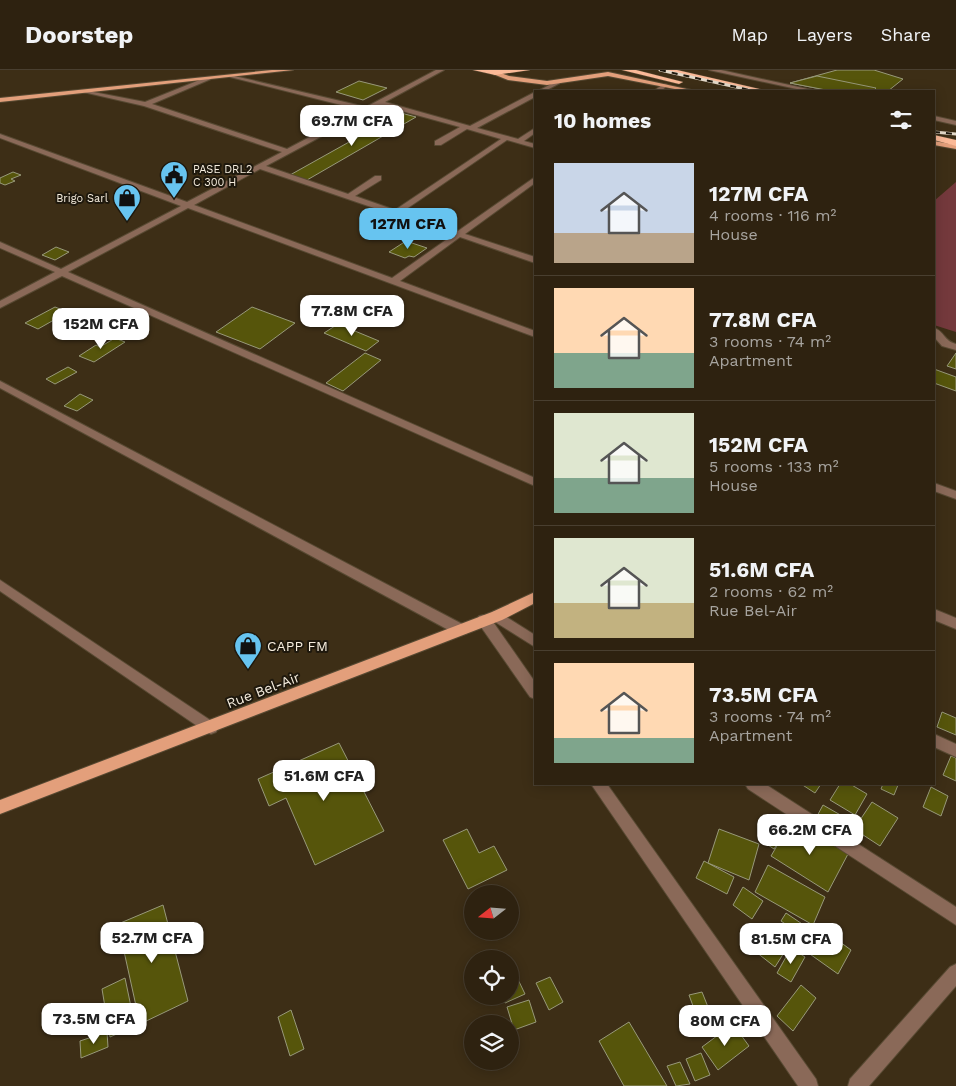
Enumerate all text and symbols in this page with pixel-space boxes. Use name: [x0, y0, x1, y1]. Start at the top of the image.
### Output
text: Doorstep: [25, 21, 133, 49]
text: Map: [731, 24, 768, 45]
text: Layers: [796, 24, 853, 45]
text: Share: [881, 24, 931, 45]
pin: 69.7M CFA: [295, 104, 409, 147]
icon: filters: [887, 106, 915, 134]
text: 10 homes: [554, 108, 651, 133]
text: 69.7M CFA: [311, 111, 393, 130]
public building icon: PASE DRL2 C 300 H: [159, 160, 189, 199]
place label: PASE DRL2 C 300 H: [193, 163, 252, 189]
text: 127M CFA: [709, 181, 808, 206]
shop icon: Brigo Sarl: [112, 183, 142, 222]
icon: home: [594, 183, 654, 243]
place label: Brigo Sarl: [56, 192, 109, 205]
text: 4 rooms · 116 m²: [709, 206, 836, 225]
pin: 127M CFA: [356, 208, 460, 250]
text: 127M CFA: [370, 214, 446, 233]
text: House: [709, 225, 758, 244]
pin: 77.8M CFA: [295, 294, 409, 337]
text: 77.8M CFA: [311, 301, 393, 320]
text: 77.8M CFA: [709, 307, 816, 332]
pin: 152M CFA: [49, 308, 153, 350]
icon: home: [594, 308, 654, 368]
text: 152M CFA: [63, 314, 139, 333]
text: 3 rooms · 74 m²: [709, 332, 831, 351]
text: Apartment: [709, 351, 792, 370]
text: 152M CFA: [709, 432, 808, 457]
icon: home: [594, 433, 654, 493]
text: 5 rooms · 133 m²: [709, 457, 839, 476]
text: House: [709, 476, 758, 495]
text: 51.6M CFA: [709, 557, 814, 582]
icon: home: [594, 558, 654, 618]
text: 2 rooms · 62 m²: [709, 582, 833, 601]
text: Rue Bel-Air: [709, 601, 797, 620]
shop icon: CAPP FM: [233, 631, 263, 670]
place label: CAPP FM: [267, 638, 328, 654]
street label: Rue Bel-Air: [224, 669, 302, 711]
text: 73.5M CFA: [709, 682, 818, 707]
icon: home: [594, 683, 654, 743]
text: 3 rooms · 74 m²: [709, 707, 831, 726]
text: Apartment: [709, 726, 792, 745]
pin: 51.6M CFA: [267, 760, 381, 802]
text: 51.6M CFA: [284, 766, 364, 785]
pin: 66.2M CFA: [753, 814, 867, 856]
text: 66.2M CFA: [768, 820, 852, 839]
north arrow: [464, 885, 519, 940]
map controls: [464, 885, 519, 1070]
pin: 52.7M CFA: [95, 922, 209, 964]
pin: 81.5M CFA: [734, 922, 848, 965]
text: 52.7M CFA: [111, 928, 193, 947]
text: 81.5M CFA: [751, 929, 831, 948]
button: locate: [464, 950, 519, 1005]
pin: 73.5M CFA: [37, 1002, 151, 1045]
pin: 80M CFA: [679, 1004, 771, 1047]
text: 73.5M CFA: [53, 1009, 135, 1028]
text: 80M CFA: [690, 1011, 760, 1030]
button: layers: [464, 1015, 519, 1070]

